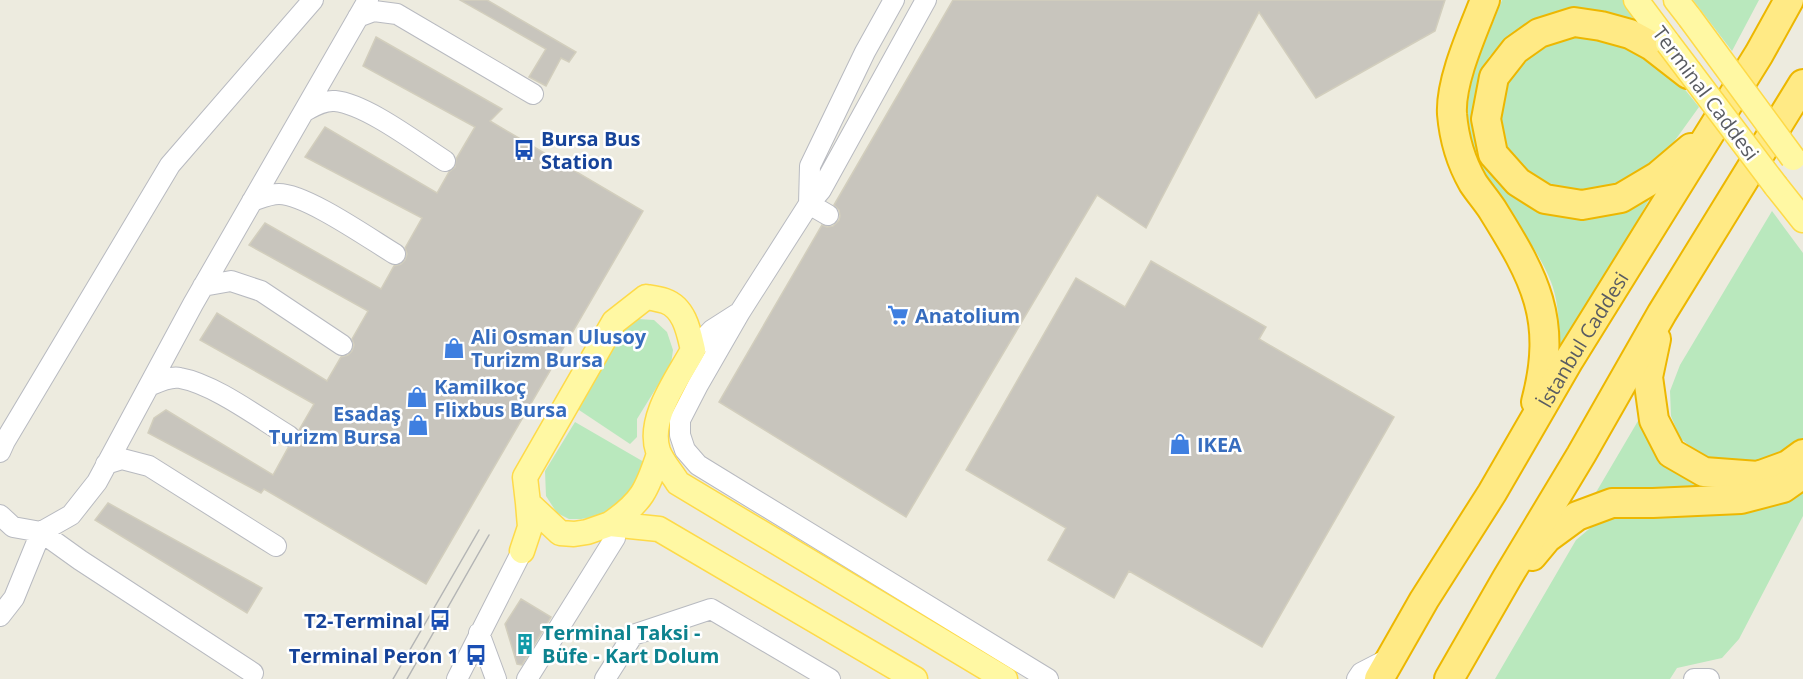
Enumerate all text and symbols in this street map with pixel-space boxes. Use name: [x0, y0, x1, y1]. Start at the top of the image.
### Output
street label: Terminal Caddesi: [1647, 20, 1765, 166]
place label: Bursa Bus Station: [541, 125, 640, 175]
bus stop icon: Bursa Bus Station: [512, 138, 536, 162]
street label: İstanbul Caddesi: [1531, 266, 1634, 412]
place label: Anatolium: [915, 302, 1020, 329]
supermarket icon: Anatolium: [886, 303, 910, 327]
place label: Ali Osman Ulusoy Turizm Bursa: [471, 323, 647, 373]
shop icon: Ali Osman Ulusoy Turizm Bursa: [442, 336, 466, 360]
place label: Kamilkoç Flixbus Bursa: [434, 373, 567, 423]
shop icon: Kamilkoç Flixbus Bursa: [405, 385, 429, 409]
place label: Esadaş Turizm Bursa: [269, 400, 401, 450]
shop icon: Esadaş Turizm Bursa: [406, 413, 430, 437]
place label: IKEA: [1197, 431, 1242, 458]
shop icon: IKEA: [1168, 432, 1192, 456]
place label: T2-Terminal: [304, 607, 423, 634]
bus stop icon: T2-Terminal: [428, 608, 452, 632]
place label: Terminal Taksi - Büfe - Kart Dolum: [542, 619, 719, 669]
building icon: Terminal Taksi - Büfe - Kart Dolum: [513, 632, 537, 656]
place label: Terminal Peron 1: [289, 642, 459, 669]
bus stop icon: Terminal Peron 1: [464, 643, 488, 667]

